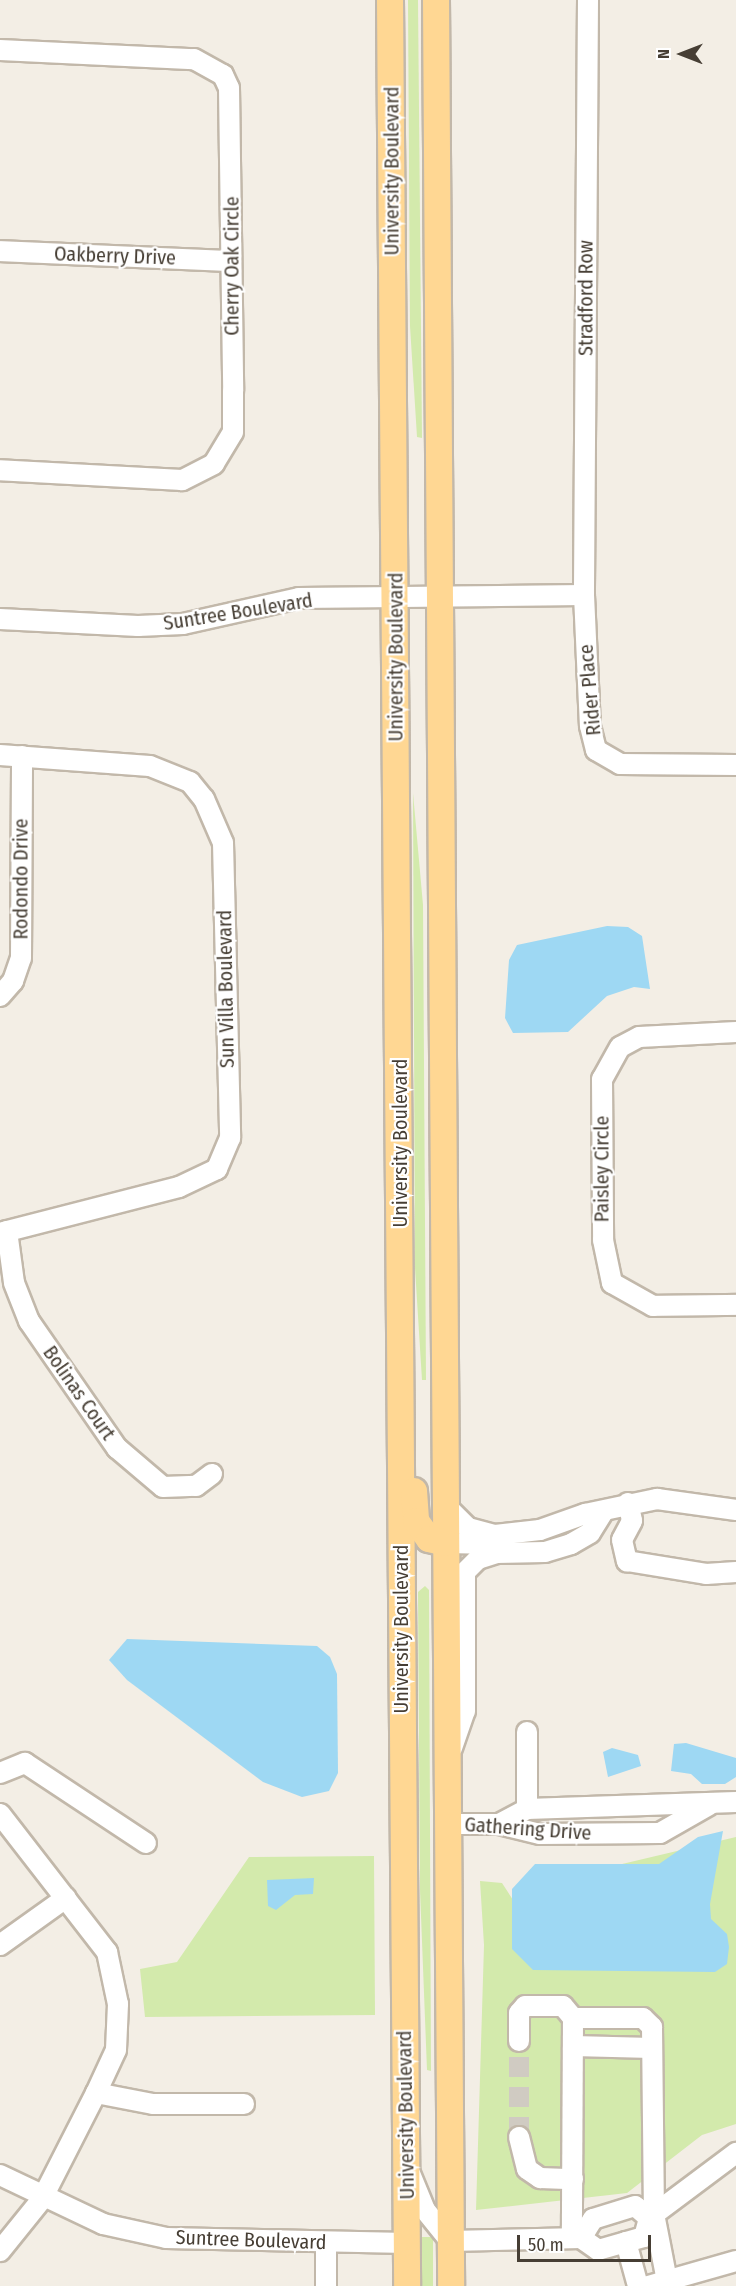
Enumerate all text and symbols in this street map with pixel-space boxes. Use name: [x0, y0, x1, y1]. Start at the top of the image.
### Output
north arrow: [652, 24, 712, 84]
text: N: [654, 49, 673, 59]
street label: University Boulevard: [380, 87, 404, 255]
street label: Cherry Oak Circle: [220, 196, 244, 336]
street label: Stradford Row: [574, 240, 598, 356]
street label: Oakberry Drive: [54, 242, 176, 270]
street label: University Boulevard: [384, 573, 408, 741]
street label: Suntree Boulevard: [162, 588, 314, 636]
street label: Rider Place: [574, 643, 606, 737]
street label: Rodondo Drive: [9, 818, 33, 940]
street label: Sun Villa Boulevard: [213, 910, 239, 1068]
street label: University Boulevard: [388, 1059, 412, 1227]
street label: Paisley Circle: [590, 1116, 614, 1222]
street label: Bolinas Court: [38, 1341, 120, 1445]
street label: University Boulevard: [389, 1545, 413, 1713]
street label: Gathering Drive: [464, 1813, 592, 1845]
street label: University Boulevard: [393, 2030, 419, 2200]
scale bar: [520, 2223, 654, 2261]
street label: Suntree Boulevard: [175, 2225, 327, 2255]
text: 50 m: [528, 2234, 564, 2256]

